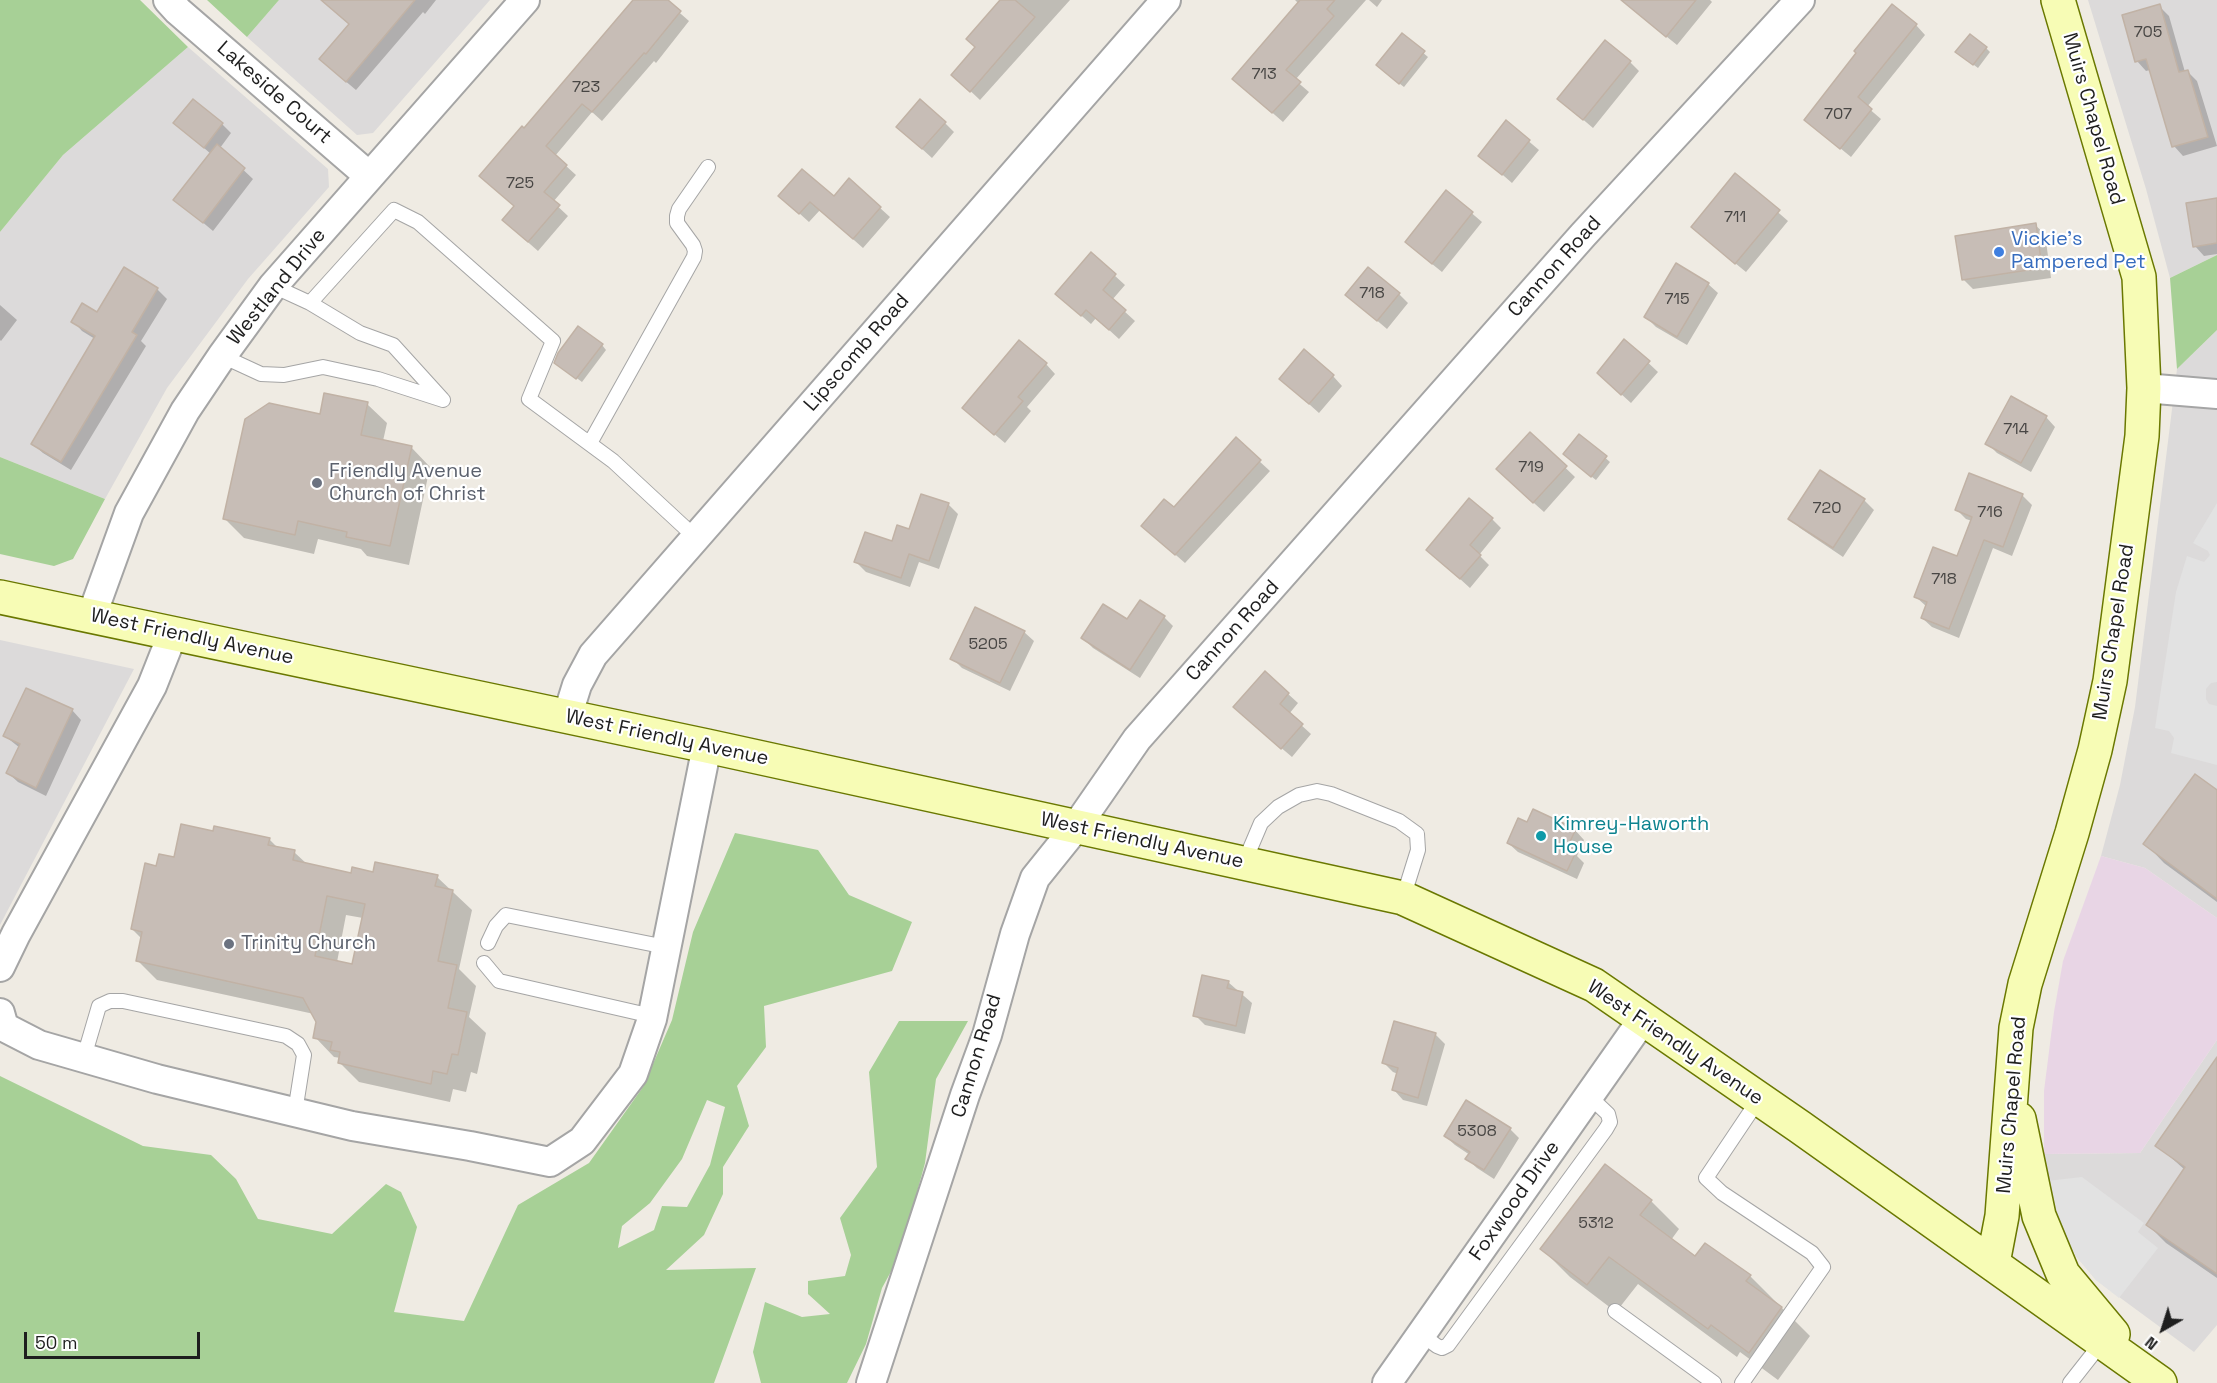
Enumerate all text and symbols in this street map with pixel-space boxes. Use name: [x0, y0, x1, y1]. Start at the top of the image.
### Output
house number: 705: [2134, 23, 2162, 43]
street label: Muirs Chapel Road: [2057, 30, 2129, 208]
street label: Lakeside Court: [212, 37, 336, 149]
house number: 713: [1251, 65, 1277, 85]
house number: 723: [572, 78, 600, 98]
house number: 707: [1824, 105, 1852, 125]
house number: 725: [506, 174, 534, 194]
house number: 711: [1724, 208, 1746, 228]
street label: Cannon Road: [1503, 212, 1607, 322]
street label: Westland Drive: [223, 224, 331, 350]
place label: Vickie's Pampered Pet: [2011, 228, 2146, 275]
marker: Vickie's Pampered Pet: [1992, 245, 2006, 259]
house number: 718: [1359, 284, 1385, 304]
street label: Lipscomb Road: [799, 289, 915, 417]
house number: 715: [1664, 290, 1690, 310]
house number: 714: [2003, 420, 2029, 440]
house number: 719: [1518, 458, 1544, 478]
place label: Friendly Avenue Church of Christ: [329, 460, 486, 507]
marker: Friendly Avenue Church of Christ: [310, 476, 324, 490]
house number: 720: [1813, 499, 1841, 519]
house number: 716: [1977, 503, 2003, 523]
street label: Muirs Chapel Road: [2088, 542, 2140, 722]
house number: 718: [1931, 570, 1957, 590]
street label: Cannon Road: [1181, 576, 1285, 686]
street label: West Friendly Avenue: [88, 604, 296, 670]
house number: 5205: [969, 635, 1007, 655]
street label: West Friendly Avenue: [563, 705, 771, 771]
street label: West Friendly Avenue: [1038, 808, 1246, 874]
place label: Kimrey-Haworth House: [1553, 813, 1709, 860]
marker: Kimrey-Haworth House: [1534, 829, 1548, 843]
place label: Trinity Church: [241, 932, 376, 956]
marker: Trinity Church: [222, 937, 236, 951]
street label: West Friendly Avenue: [1583, 975, 1767, 1111]
street label: Cannon Road: [947, 991, 1007, 1121]
street label: Muirs Chapel Road: [1992, 1015, 2032, 1195]
house number: 5308: [1457, 1122, 1497, 1142]
street label: Foxwood Drive: [1465, 1136, 1565, 1266]
house number: 5312: [1578, 1214, 1614, 1234]
north arrow: [2133, 1299, 2193, 1359]
scale bar: [27, 1320, 202, 1358]
text: 50 m: [35, 1331, 77, 1354]
text: N: [2141, 1332, 2162, 1355]

